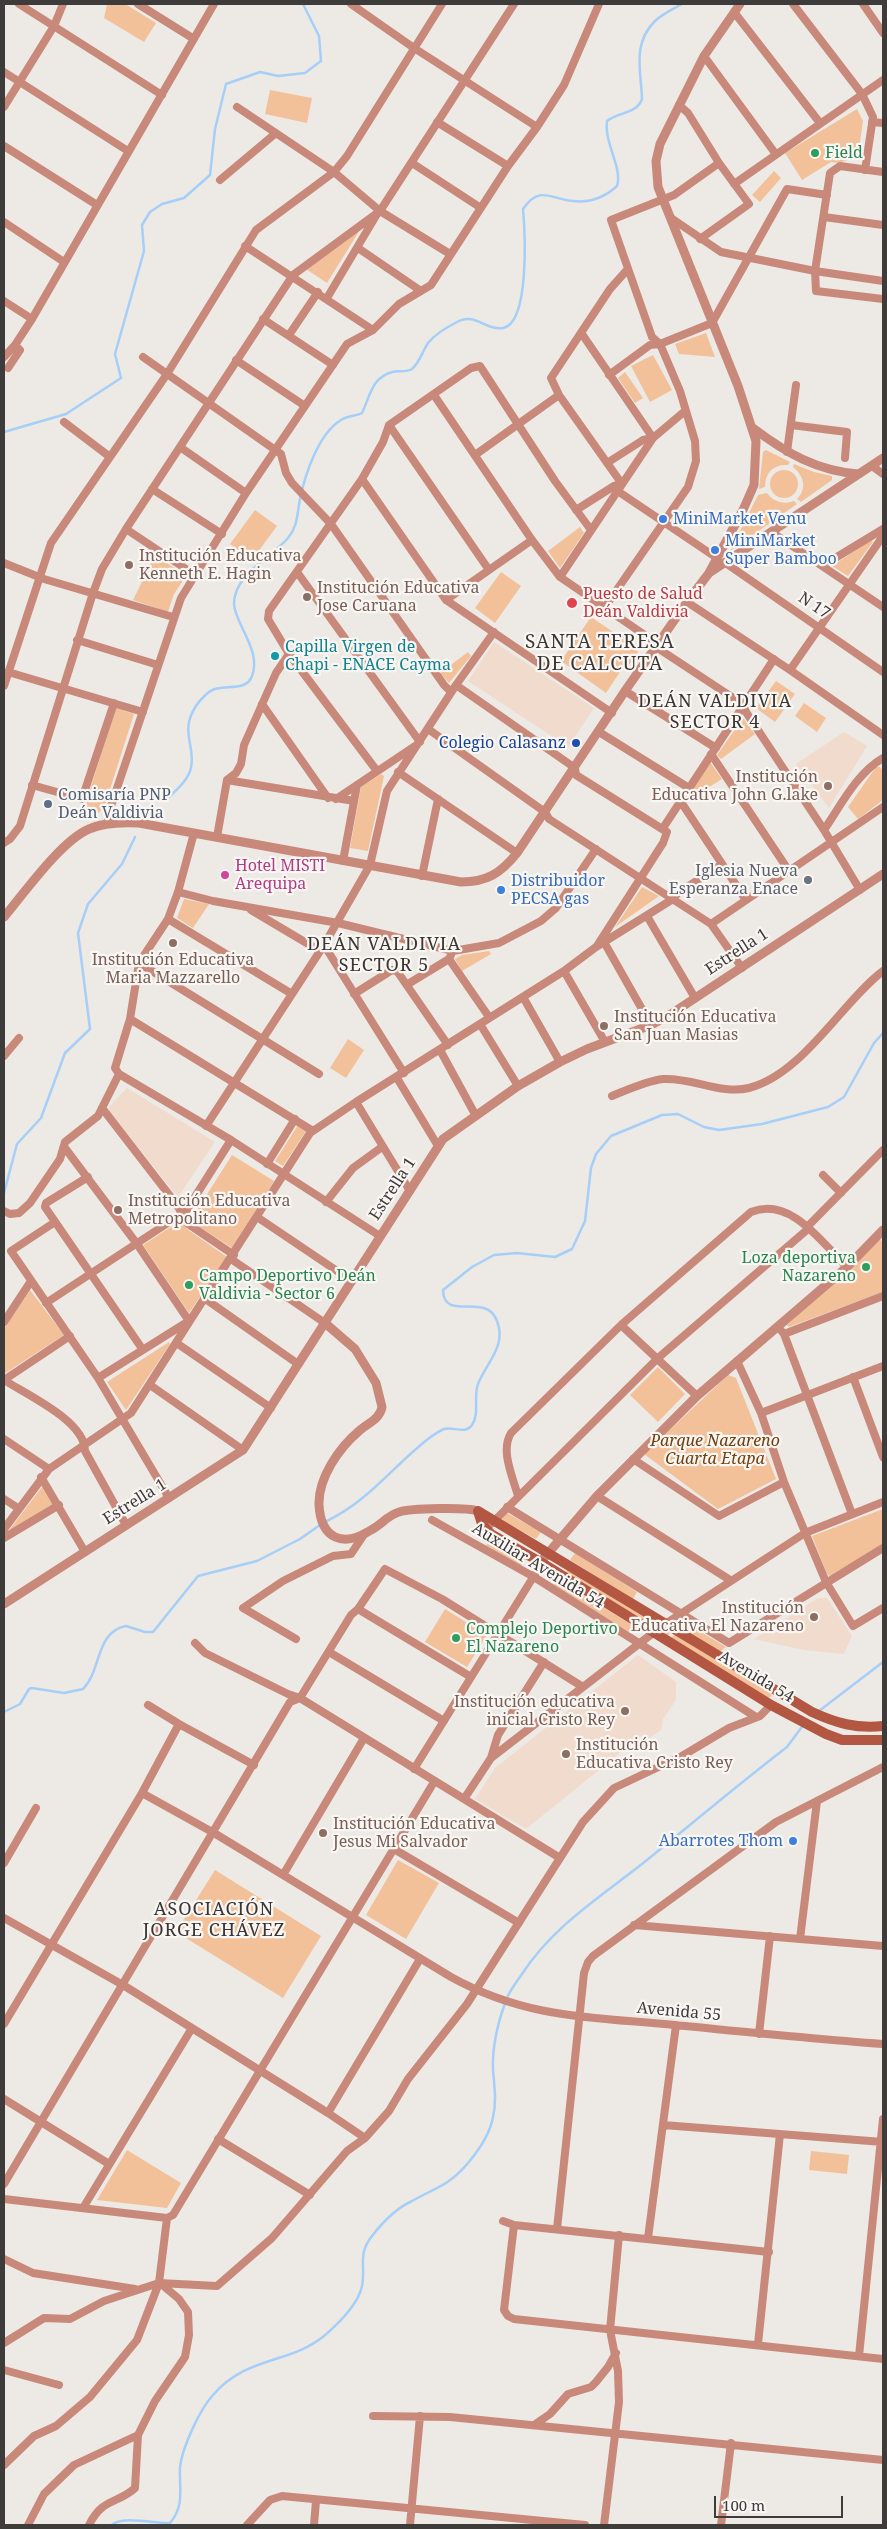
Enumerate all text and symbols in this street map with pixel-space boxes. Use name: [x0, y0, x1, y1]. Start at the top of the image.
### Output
place label: Field: [825, 143, 863, 163]
marker: Field: [809, 147, 821, 159]
place label: MiniMarket Venu: [673, 509, 806, 529]
marker: MiniMarket Venu: [657, 513, 669, 525]
place label: MiniMarket Super Bamboo: [725, 531, 837, 569]
marker: MiniMarket Super Bamboo: [709, 544, 721, 556]
place label: Institución Educativa Kenneth E. Hagin: [139, 546, 302, 584]
marker: Institución Educativa Kenneth E. Hagin: [123, 559, 135, 571]
place label: Institución Educativa Jose Caruana: [317, 578, 480, 616]
place label: Puesto de Salud Deán Valdivia: [583, 584, 703, 622]
street label: N 17: [794, 588, 834, 624]
marker: Institución Educativa Jose Caruana: [301, 591, 313, 603]
marker: Puesto de Salud Deán Valdivia: [565, 596, 579, 610]
district label: SANTA TERESA DE CALCUTA: [524, 632, 676, 676]
place label: Capilla Virgen de Chapi - ENACE Cayma: [285, 637, 451, 675]
marker: Capilla Virgen de Chapi - ENACE Cayma: [269, 650, 281, 662]
district label: DEÁN VALDIVIA SECTOR 4: [636, 691, 794, 734]
place label: Colegio Calasanz: [439, 733, 566, 753]
marker: Colegio Calasanz: [570, 737, 582, 749]
place label: Institución Educativa John G.lake: [651, 767, 818, 805]
marker: Institución Educativa John G.lake: [822, 780, 834, 792]
place label: Comisaría PNP Deán Valdivia: [58, 785, 171, 823]
marker: Comisaría PNP Deán Valdivia: [42, 798, 54, 810]
place label: Hotel MISTI Arequipa: [235, 856, 325, 894]
place label: Iglesia Nueva Esperanza Enace: [669, 861, 798, 899]
marker: Hotel MISTI Arequipa: [219, 869, 231, 881]
place label: Distribuidor PECSA gas: [511, 871, 605, 909]
marker: Iglesia Nueva Esperanza Enace: [802, 874, 814, 886]
marker: Distribuidor PECSA gas: [495, 884, 507, 896]
street label: Estrella 1: [702, 925, 772, 979]
district label: DEÁN VALDIVIA SECTOR 5: [305, 934, 463, 976]
marker: Institución Educativa Maria Mazzarello: [167, 937, 179, 949]
place label: Institución Educativa Maria Mazzarello: [92, 950, 254, 988]
place label: Institución Educativa San Juan Masias: [614, 1007, 777, 1045]
marker: Institución Educativa San Juan Masias: [598, 1020, 610, 1032]
street label: Estrella 1: [366, 1154, 420, 1224]
place label: Institución Educativa Metropolitano: [128, 1191, 291, 1229]
marker: Institución Educativa Metropolitano: [112, 1204, 124, 1216]
place label: Loza deportiva Nazareno: [741, 1248, 856, 1286]
marker: Loza deportiva Nazareno: [860, 1261, 872, 1273]
place label: Campo Deportivo Deán Valdivia - Sector 6: [199, 1266, 376, 1304]
marker: Campo Deportivo Deán Valdivia - Sector 6: [183, 1279, 195, 1291]
park label: Parque Nazareno Cuarta Etapa: [650, 1431, 780, 1469]
street label: Estrella 1: [100, 1475, 170, 1529]
street label: Auxiliar Avenida 54: [468, 1519, 608, 1613]
place label: Institución Educativa El Nazareno: [631, 1598, 804, 1636]
marker: Institución Educativa El Nazareno: [808, 1611, 820, 1623]
place label: Complejo Deportivo El Nazareno: [466, 1619, 618, 1657]
marker: Complejo Deportivo El Nazareno: [450, 1632, 462, 1644]
street label: Avenida 54: [715, 1647, 797, 1707]
place label: Institución educativa inicial Cristo Rey: [454, 1692, 615, 1730]
marker: Institución educativa inicial Cristo Rey: [619, 1705, 631, 1717]
place label: Institución Educativa Cristo Rey: [576, 1735, 733, 1773]
marker: Institución Educativa Cristo Rey: [560, 1748, 572, 1760]
place label: Institución Educativa Jesus Mi Salvador: [333, 1814, 496, 1852]
marker: Institución Educativa Jesus Mi Salvador: [317, 1827, 329, 1839]
place label: Abarrotes Thom: [659, 1831, 783, 1851]
marker: Abarrotes Thom: [787, 1835, 799, 1847]
district label: ASOCIACIÓN JORGE CHÁVEZ: [141, 1899, 287, 1942]
street label: Avenida 55: [636, 1999, 722, 2025]
scale bar: [717, 2486, 846, 2518]
text: 100 m: [722, 2495, 765, 2515]

